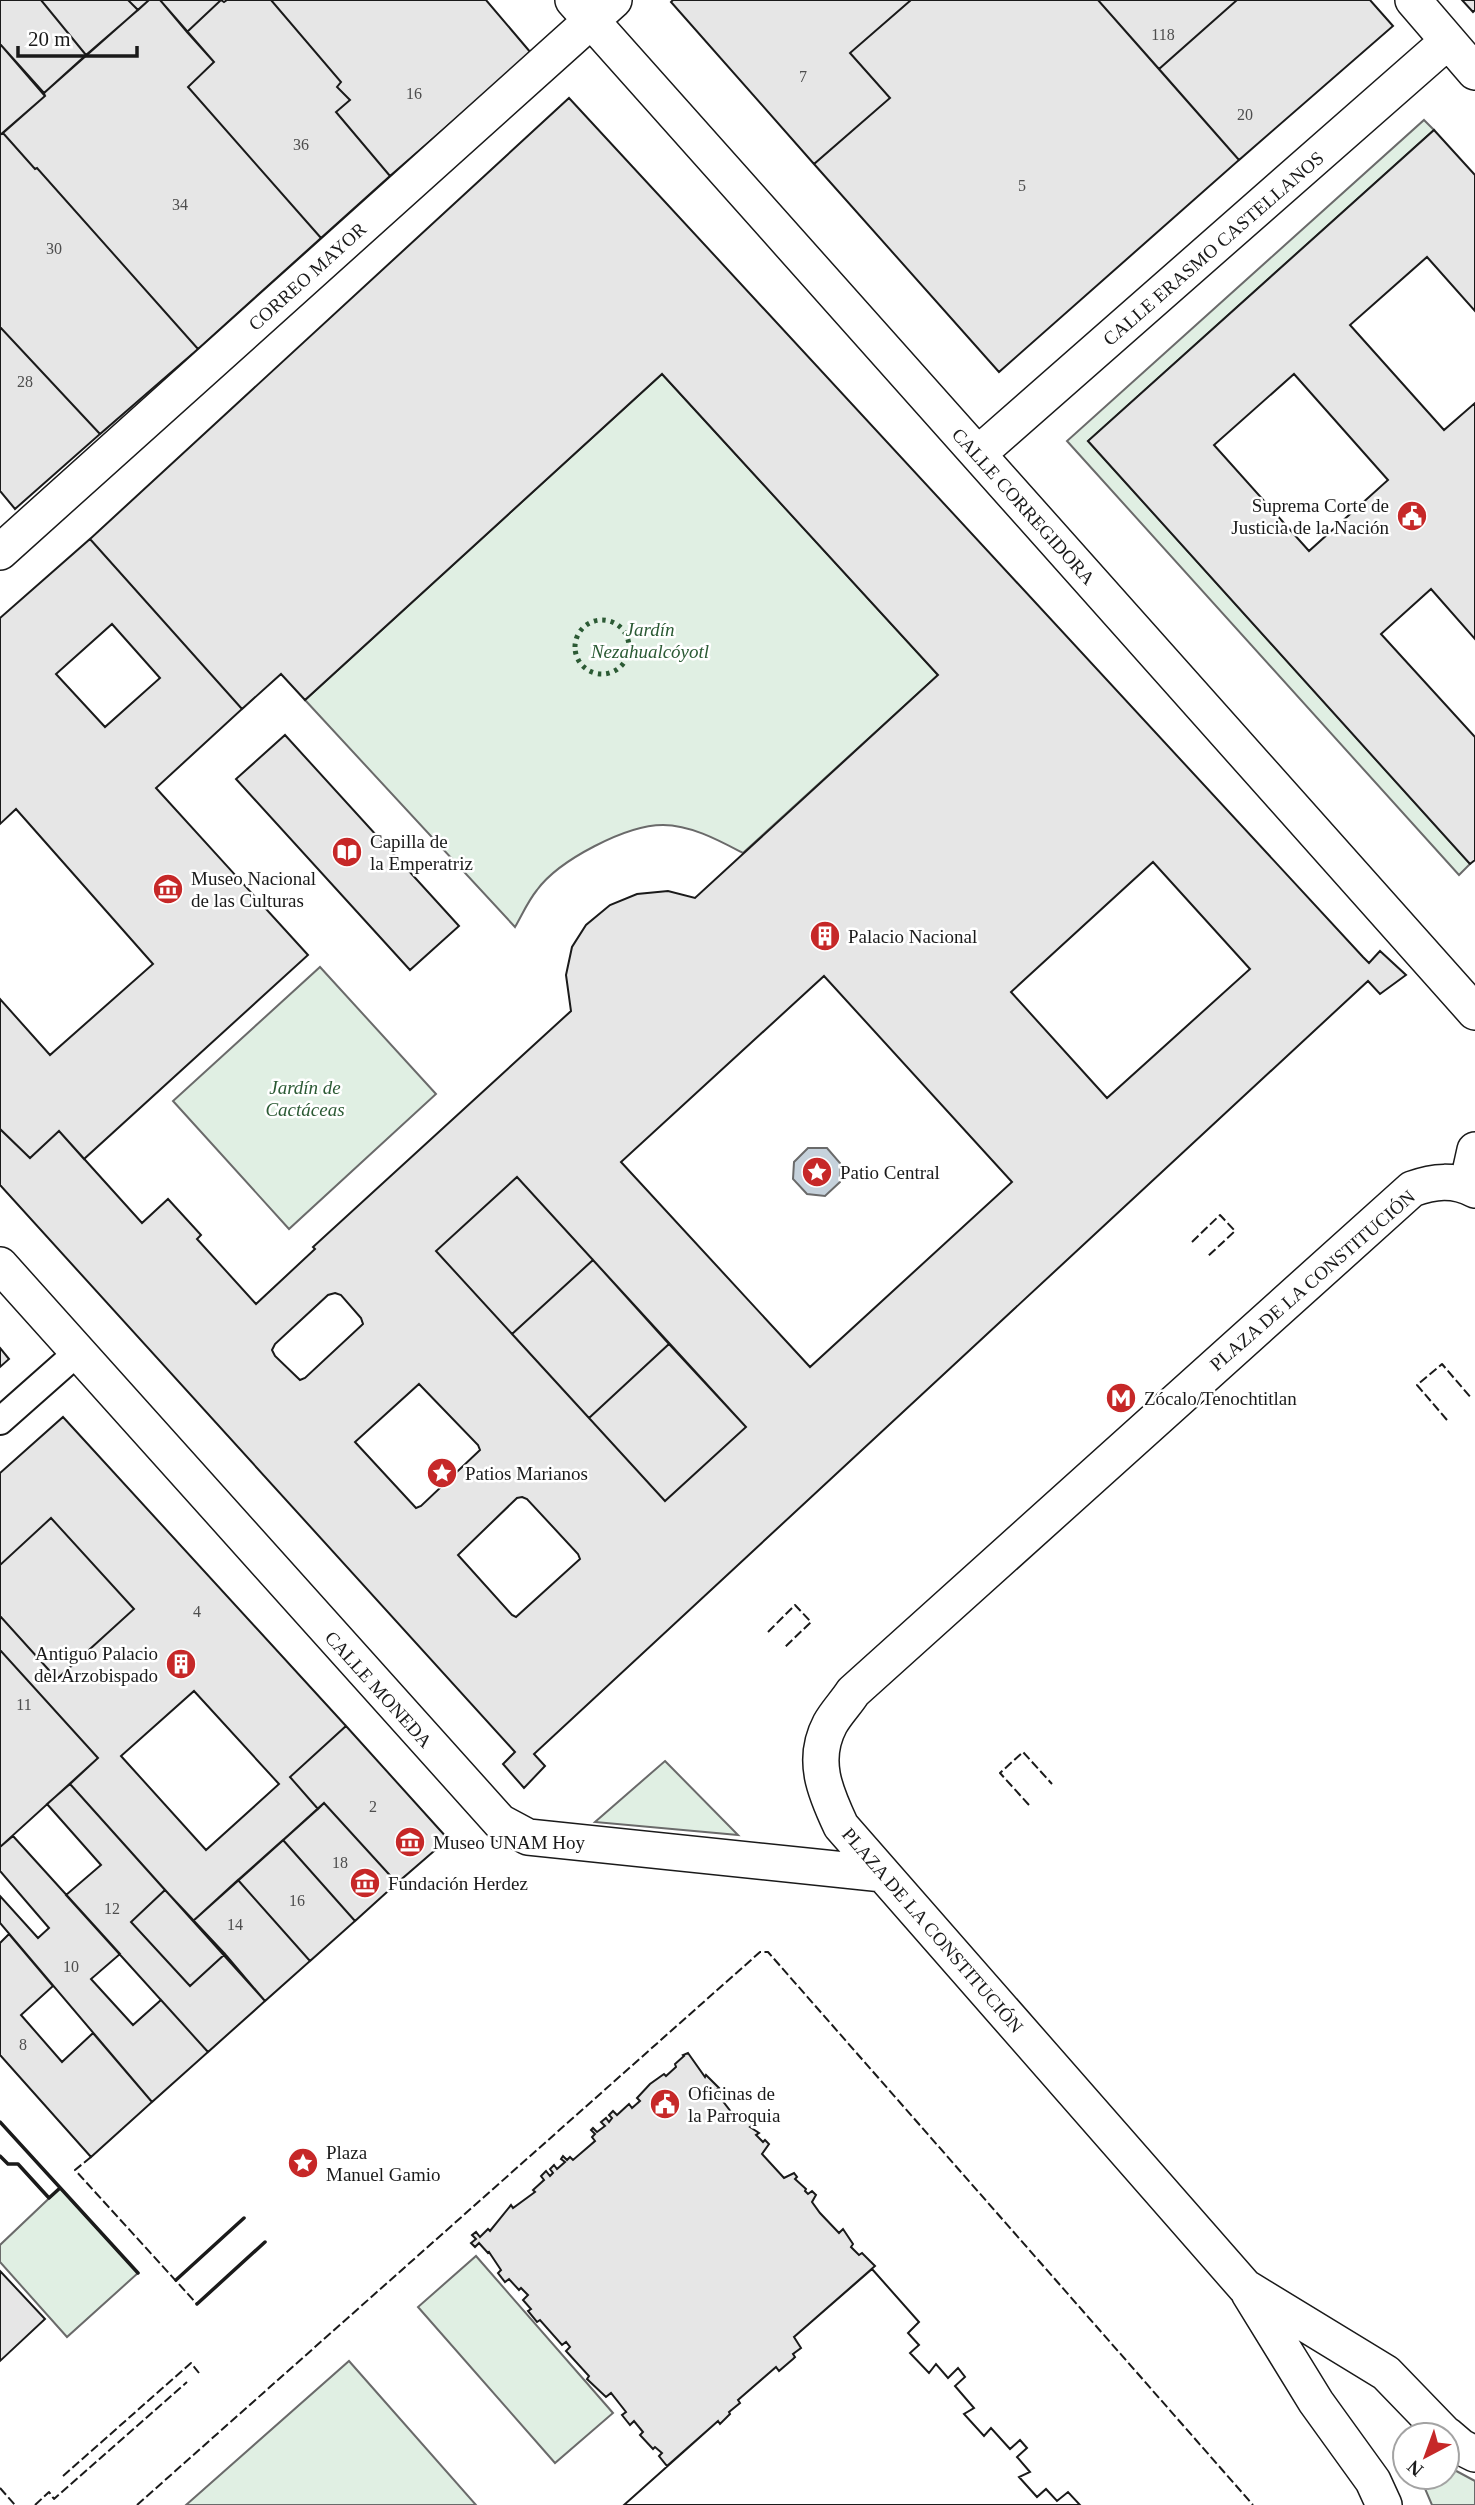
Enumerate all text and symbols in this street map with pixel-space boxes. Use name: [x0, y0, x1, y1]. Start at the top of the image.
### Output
scale bar: [18, 14, 136, 58]
house number: 118: [1151, 26, 1175, 43]
text: 20 m: [28, 27, 71, 51]
house number: 7: [799, 68, 807, 85]
house number: 16: [406, 85, 422, 102]
house number: 20: [1237, 106, 1253, 123]
house number: 36: [293, 136, 309, 153]
street label: CALLE ERASMO CASTELLANOS: [1099, 147, 1328, 350]
house number: 5: [1018, 177, 1026, 194]
house number: 34: [172, 196, 188, 213]
street label: CORREO MAYOR: [244, 218, 371, 335]
house number: 30: [46, 240, 62, 257]
house number: 28: [17, 373, 33, 390]
street label: CALLE CORREGIDORA: [948, 424, 1100, 589]
place label: Suprema Corte de Justicia de la Nación: [1231, 495, 1389, 538]
public building icon: Suprema Corte de Justicia de la Nación: [1395, 499, 1429, 533]
park label: Jardín Nezahualcóyotl: [590, 619, 709, 662]
place label: Capilla de la Emperatriz: [370, 831, 473, 874]
library icon: Capilla de la Emperatriz: [330, 835, 364, 869]
place label: Museo Nacional de las Culturas: [191, 868, 316, 911]
museum icon: Museo Nacional de las Culturas: [151, 872, 185, 906]
building icon: Palacio Nacional: [808, 919, 842, 953]
place label: Palacio Nacional: [848, 926, 977, 947]
park label: Jardín de Cactáceas: [265, 1077, 345, 1120]
place icon: Patio Central: [800, 1155, 834, 1189]
place label: Patio Central: [840, 1162, 940, 1183]
street label: PLAZA DE LA CONSTITUCIÓN: [1206, 1186, 1419, 1375]
metro station icon: Zócalo/Tenochtitlan: [1104, 1381, 1138, 1415]
place label: Zócalo/Tenochtitlan: [1144, 1388, 1297, 1409]
place icon: Patios Marianos: [425, 1456, 459, 1490]
place label: Patios Marianos: [465, 1463, 588, 1484]
house number: 4: [193, 1603, 201, 1620]
street label: CALLE MONEDA: [321, 1627, 437, 1752]
place label: Antiguo Palacio del Arzobispado: [34, 1643, 158, 1686]
building icon: Antiguo Palacio del Arzobispado: [164, 1647, 198, 1681]
house number: 11: [16, 1696, 32, 1713]
house number: 2: [369, 1798, 377, 1815]
street label: PLAZA DE LA CONSTITUCIÓN: [838, 1824, 1027, 2037]
museum icon: Museo UNAM Hoy: [393, 1825, 427, 1859]
place label: Museo UNAM Hoy: [433, 1832, 586, 1853]
house number: 18: [332, 1854, 348, 1871]
museum icon: Fundación Herdez: [348, 1866, 382, 1900]
place label: Fundación Herdez: [388, 1873, 528, 1894]
house number: 16: [289, 1892, 305, 1909]
house number: 12: [104, 1900, 120, 1917]
house number: 14: [227, 1916, 243, 1933]
house number: 10: [63, 1958, 79, 1975]
house number: 8: [19, 2036, 27, 2053]
place label: Oficinas de la Parroquia: [688, 2083, 781, 2126]
public building icon: Oficinas de la Parroquia: [648, 2087, 682, 2121]
place label: Plaza Manuel Gamio: [326, 2142, 441, 2185]
place icon: Plaza Manuel Gamio: [286, 2146, 320, 2180]
north arrow: [1391, 2421, 1461, 2491]
text: N: [1403, 2456, 1427, 2481]

